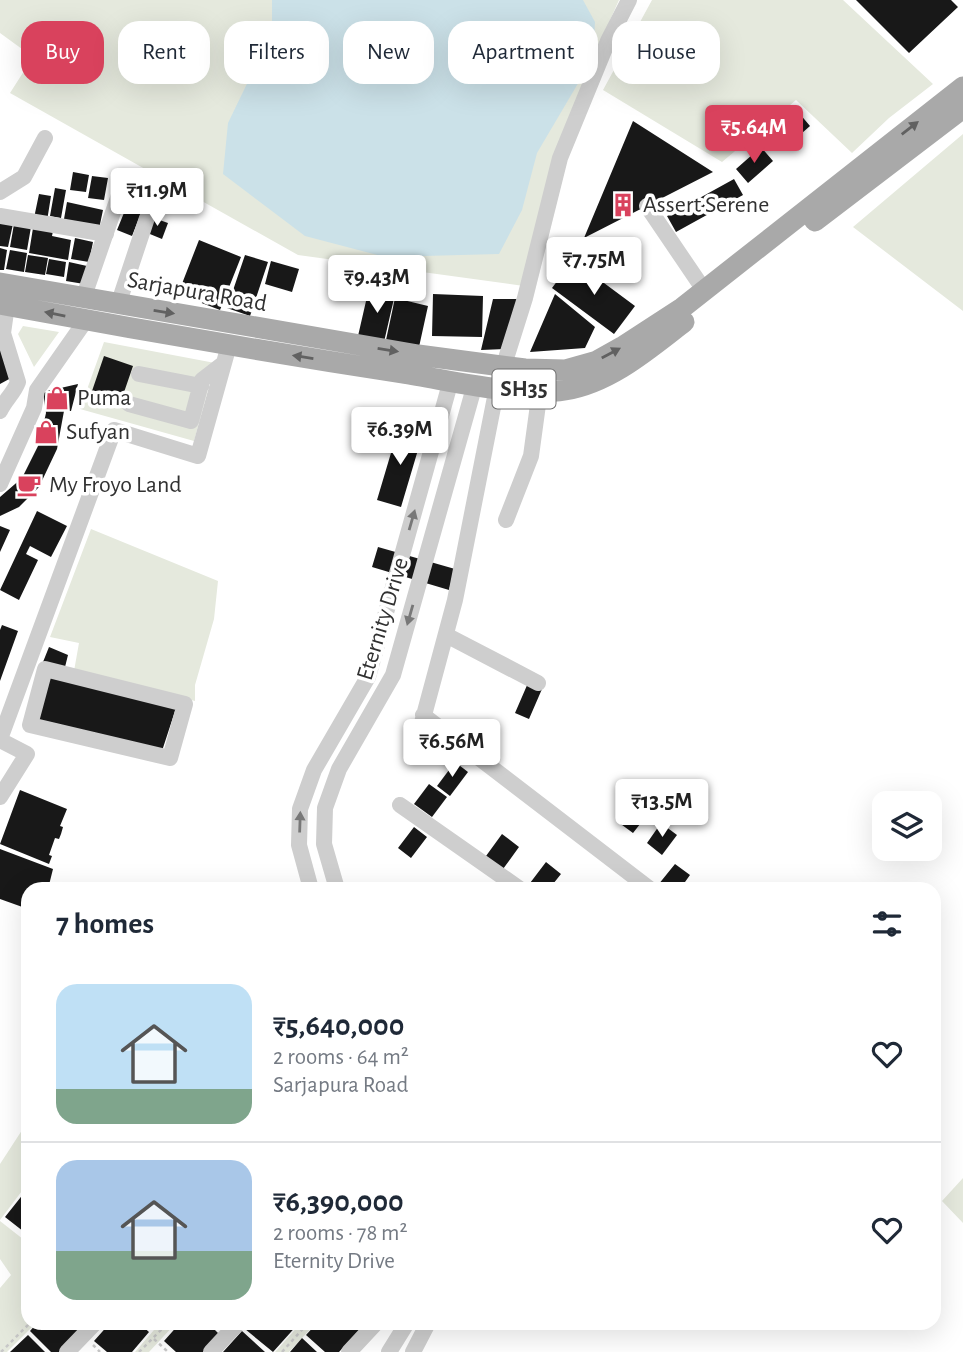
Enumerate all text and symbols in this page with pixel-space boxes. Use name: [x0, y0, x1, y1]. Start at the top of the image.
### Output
chip: Buy: [21, 21, 104, 84]
chip: Rent: [118, 21, 210, 84]
chip: Filters: [224, 21, 329, 84]
chip: New: [343, 21, 434, 84]
chip: Apartment: [448, 21, 598, 84]
chip: House: [612, 21, 720, 84]
pin: ₹5.64M: [697, 106, 811, 165]
text: ₹5.64M: [721, 116, 787, 139]
one-way arrow: [900, 121, 918, 136]
pin: ₹11.9M: [100, 168, 214, 228]
text: ₹11.9M: [127, 179, 187, 202]
building icon: Assert Serene: [609, 191, 637, 219]
place label: Assert Serene: [643, 193, 769, 217]
pin: ₹7.75M: [537, 238, 651, 297]
text: ₹7.75M: [562, 248, 626, 271]
pin: ₹9.43M: [320, 256, 434, 315]
text: ₹9.43M: [344, 266, 410, 289]
street label: Sarjapura Road: [125, 268, 269, 316]
one-way arrow: [153, 307, 175, 318]
one-way arrow: [44, 308, 66, 319]
one-way arrow: [377, 345, 399, 356]
one-way arrow: [601, 348, 621, 359]
one-way arrow: [292, 351, 314, 362]
road number: SH35: [492, 370, 556, 408]
shop icon: Puma: [43, 384, 71, 412]
place label: Puma: [77, 386, 131, 410]
pin: ₹6.39M: [343, 407, 457, 467]
shop icon: Sufyan: [32, 418, 60, 446]
text: ₹6.39M: [367, 418, 433, 441]
place label: Sufyan: [66, 420, 130, 444]
cafe icon: My Froyo Land: [15, 471, 43, 499]
place label: My Froyo Land: [49, 473, 182, 497]
one-way arrow: [407, 509, 418, 531]
street label: Eternity Drive: [353, 555, 413, 683]
one-way arrow: [404, 604, 415, 626]
pin: ₹6.56M: [395, 720, 509, 779]
text: ₹6.56M: [419, 730, 485, 753]
pin: ₹13.5M: [605, 780, 719, 839]
text: ₹13.5M: [631, 790, 693, 813]
map controls: [872, 791, 942, 861]
button: layers: [872, 791, 942, 861]
one-way arrow: [294, 811, 305, 833]
icon: filters: [868, 905, 906, 943]
text: 7 homes: [56, 909, 154, 939]
text: ₹5,640,000: [273, 1011, 404, 1041]
icon: home: [112, 1012, 196, 1096]
icon: heart: [868, 1035, 906, 1073]
text: 2 rooms · 64 m²: [273, 1046, 409, 1069]
text: Sarjapura Road: [273, 1074, 409, 1097]
text: ₹6,390,000: [273, 1187, 404, 1217]
icon: home: [112, 1188, 196, 1272]
icon: heart: [868, 1211, 906, 1249]
text: 2 rooms · 78 m²: [273, 1222, 408, 1245]
text: Eternity Drive: [273, 1250, 395, 1273]

